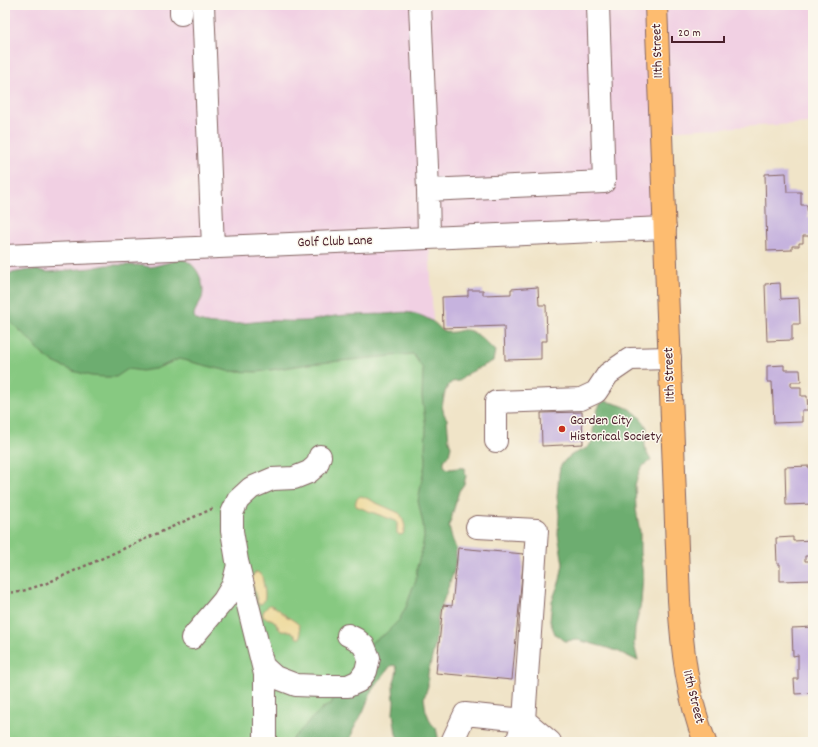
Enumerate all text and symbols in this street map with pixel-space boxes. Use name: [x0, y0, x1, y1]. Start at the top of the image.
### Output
scale bar: [672, 18, 724, 44]
street label: 11th Street: [647, 23, 669, 79]
text: 20 m: [678, 25, 701, 42]
street label: Golf Club Lane: [297, 231, 373, 253]
street label: 11th Street: [659, 347, 681, 403]
place label: Garden City Historical Society: [570, 411, 661, 447]
marker: Garden City Historical Society: [557, 424, 567, 434]
street label: 11th Street: [677, 668, 709, 726]

